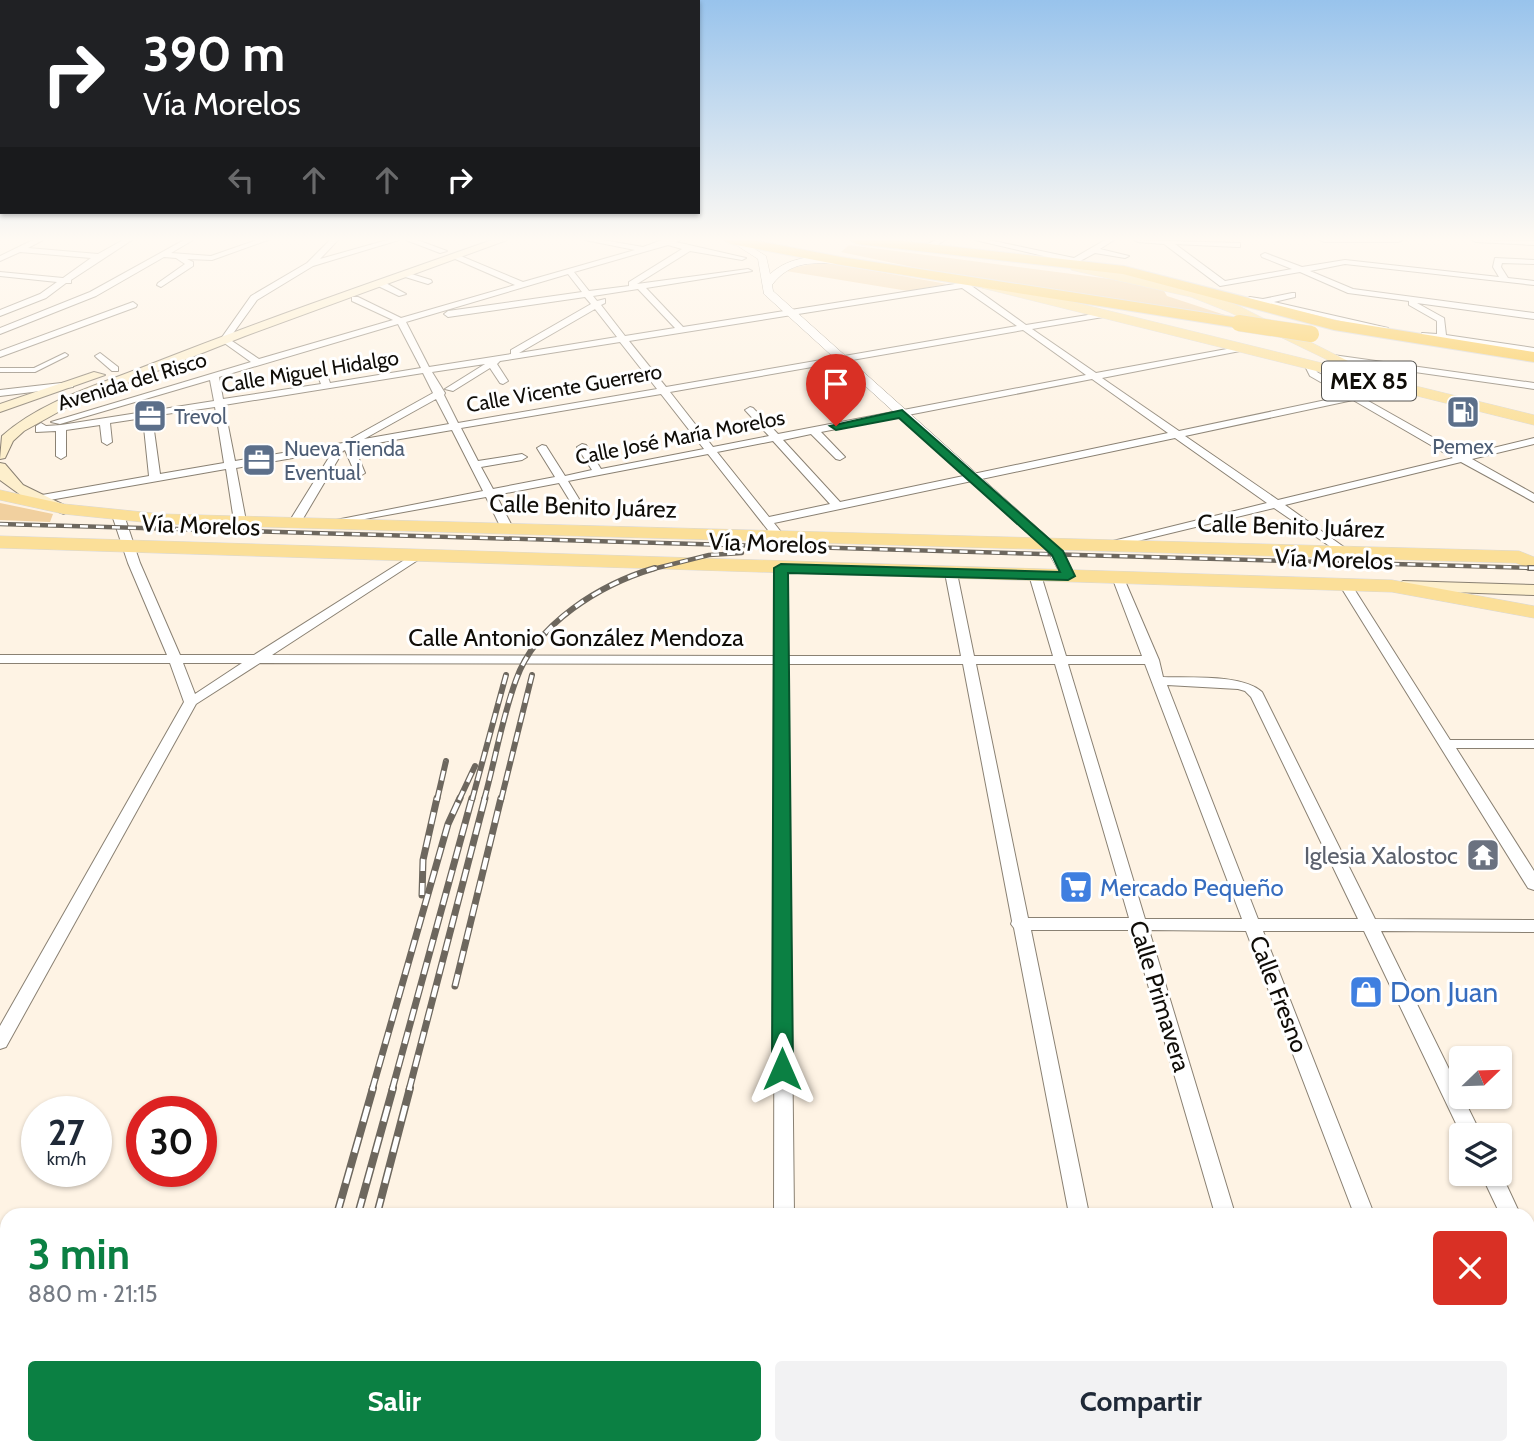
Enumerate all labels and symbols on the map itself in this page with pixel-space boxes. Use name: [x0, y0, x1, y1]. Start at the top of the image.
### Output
street label: Calle Miguel Hidalgo: [220, 345, 400, 397]
street label: Avenida del Risco: [55, 346, 209, 416]
pin: [806, 354, 866, 426]
street label: Calle Vicente Guerrero: [464, 358, 664, 418]
road number: MEX 85: [1322, 362, 1416, 400]
fuel station icon: Pemex: [1444, 393, 1482, 431]
office icon: Trevol: [131, 397, 169, 435]
place label: Trevol: [174, 404, 227, 429]
street label: Calle José María Morelos: [573, 404, 787, 470]
place label: Pemex: [1432, 434, 1494, 459]
place label: Nueva Tienda Eventual: [284, 436, 405, 485]
office icon: Nueva Tienda Eventual: [240, 441, 278, 479]
street label: Calle Benito Juárez: [489, 488, 677, 524]
street label: Vía Morelos: [141, 508, 261, 542]
street label: Calle Benito Juárez: [1197, 508, 1385, 544]
street label: Vía Morelos: [708, 526, 828, 560]
street label: Vía Morelos: [1274, 542, 1394, 576]
street label: Calle Antonio González Mendoza: [408, 623, 744, 652]
temple icon: Iglesia Xalostoc: [1464, 836, 1502, 874]
place label: Iglesia Xalostoc: [1304, 841, 1458, 870]
supermarket icon: Mercado Pequeño: [1057, 868, 1095, 906]
place label: Mercado Pequeño: [1100, 873, 1284, 902]
street label: Calle Primavera: [1123, 917, 1197, 1075]
street label: Calle Fresno: [1243, 931, 1315, 1057]
shop icon: Don Juan: [1347, 973, 1385, 1011]
place label: Don Juan: [1390, 975, 1498, 1009]
position arrow: [745, 1032, 819, 1106]
north arrow: [1449, 1046, 1512, 1110]
speed limit sign: 30: [126, 1096, 217, 1187]

